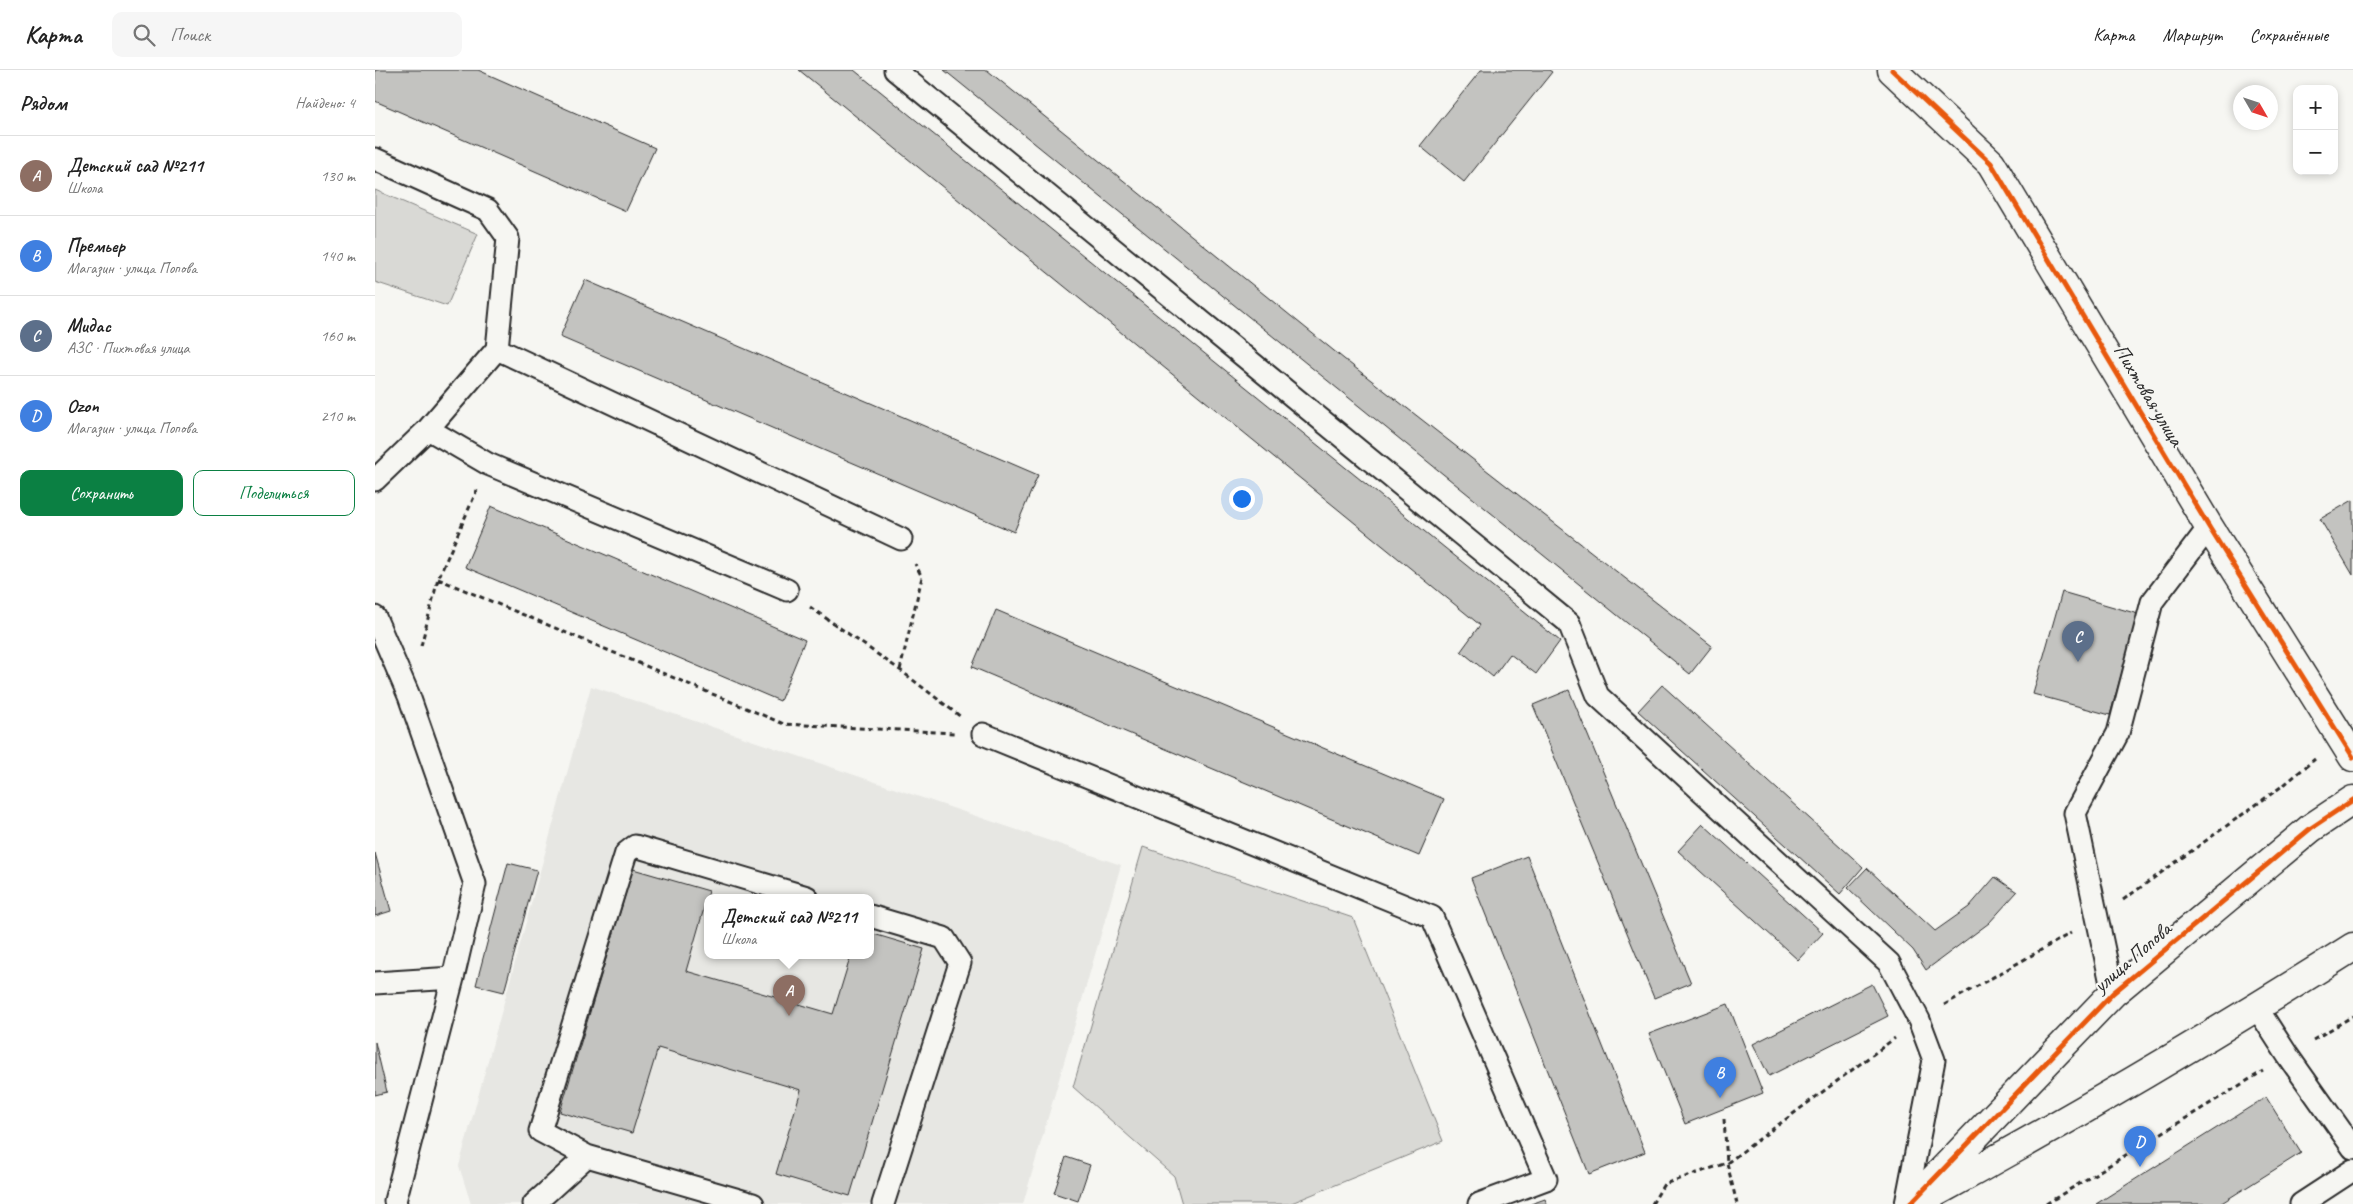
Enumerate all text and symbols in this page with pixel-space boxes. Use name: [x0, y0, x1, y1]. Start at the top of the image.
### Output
search box: [112, 12, 462, 57]
text: Карта: [25, 20, 82, 50]
icon: search: [130, 21, 158, 49]
text: Поиск: [170, 23, 210, 47]
text: Карта: [2093, 24, 2134, 46]
text: Маршрут: [2162, 24, 2222, 46]
text: Сохранённые: [2250, 24, 2328, 46]
north arrow: [2233, 85, 2278, 130]
map controls: [2293, 85, 2338, 175]
button: +: [2293, 85, 2338, 130]
text: Рядом: [20, 90, 67, 116]
text: Найдено: 4: [295, 93, 355, 113]
button: −: [2293, 130, 2338, 175]
text: Детский сад №211: [67, 154, 203, 178]
text: A: [32, 166, 40, 186]
text: 130 m: [321, 166, 355, 186]
text: Школа: [67, 178, 102, 198]
text: Премьер: [67, 234, 125, 258]
text: B: [32, 246, 40, 266]
text: 140 m: [321, 246, 355, 266]
text: Магазин · улица Попова: [67, 258, 197, 278]
text: Мидас: [67, 314, 111, 338]
text: C: [32, 326, 40, 346]
text: 160 m: [321, 326, 355, 346]
text: АЗС · Пихтовая улица: [67, 338, 190, 358]
street label: Пихтовая улица: [2108, 339, 2191, 453]
text: Ozon: [67, 394, 99, 418]
text: D: [31, 406, 41, 426]
text: 210 m: [321, 406, 355, 426]
text: Магазин · улица Попова: [67, 418, 197, 438]
button: Сохранить: [20, 470, 183, 516]
button: Поделиться: [193, 470, 355, 516]
your location: [1229, 486, 1255, 512]
pin: C: [2062, 621, 2094, 662]
popup: [704, 894, 874, 959]
text: Детский сад №211: [721, 905, 857, 929]
street label: улица Попова: [2086, 914, 2178, 999]
text: Школа: [721, 929, 756, 949]
pin: A: [773, 975, 805, 1016]
pin: B: [1704, 1057, 1736, 1098]
pin: D: [2124, 1126, 2156, 1167]

